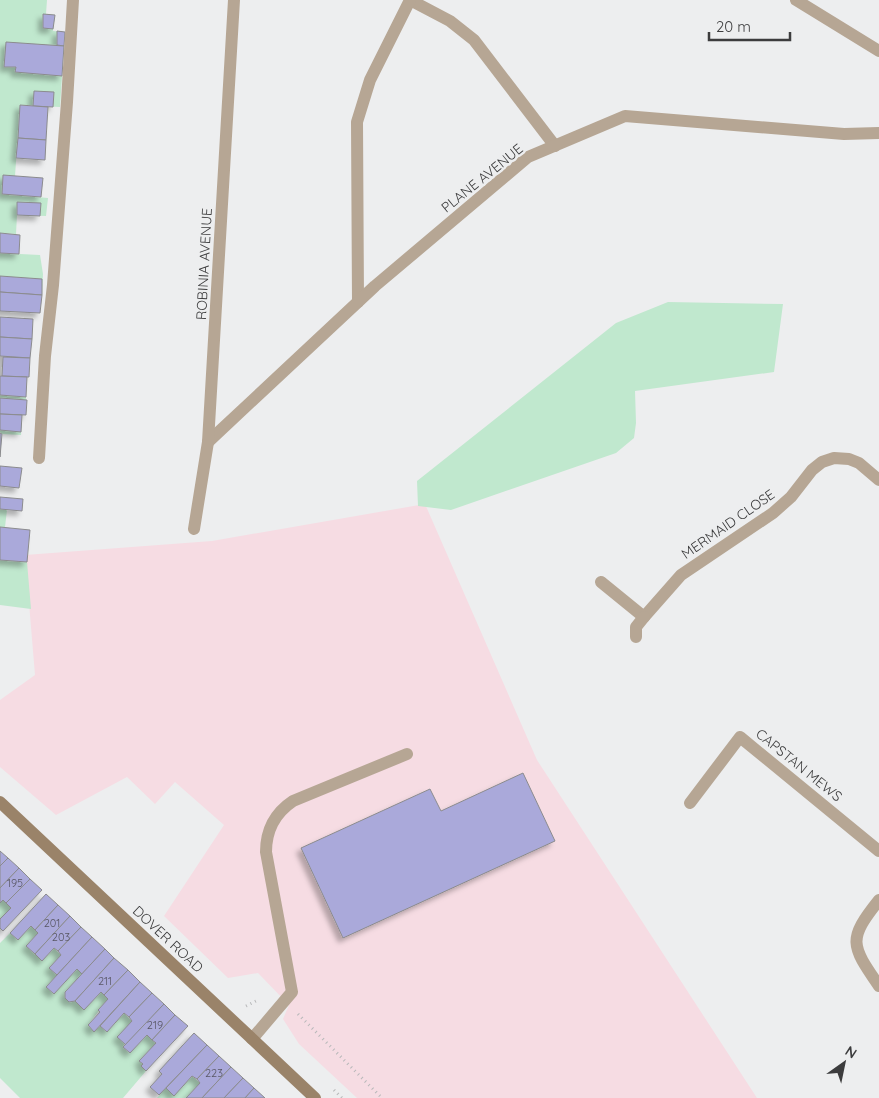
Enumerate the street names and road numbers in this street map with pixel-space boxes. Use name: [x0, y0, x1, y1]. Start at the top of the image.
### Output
street label: PLANE AVENUE: [437, 140, 527, 216]
street label: ROBINIA AVENUE: [192, 207, 216, 321]
street label: MERMAID CLOSE: [678, 485, 778, 563]
street label: CAPSTAN MEWS: [752, 725, 846, 805]
street label: DOVER ROAD: [129, 902, 207, 976]

